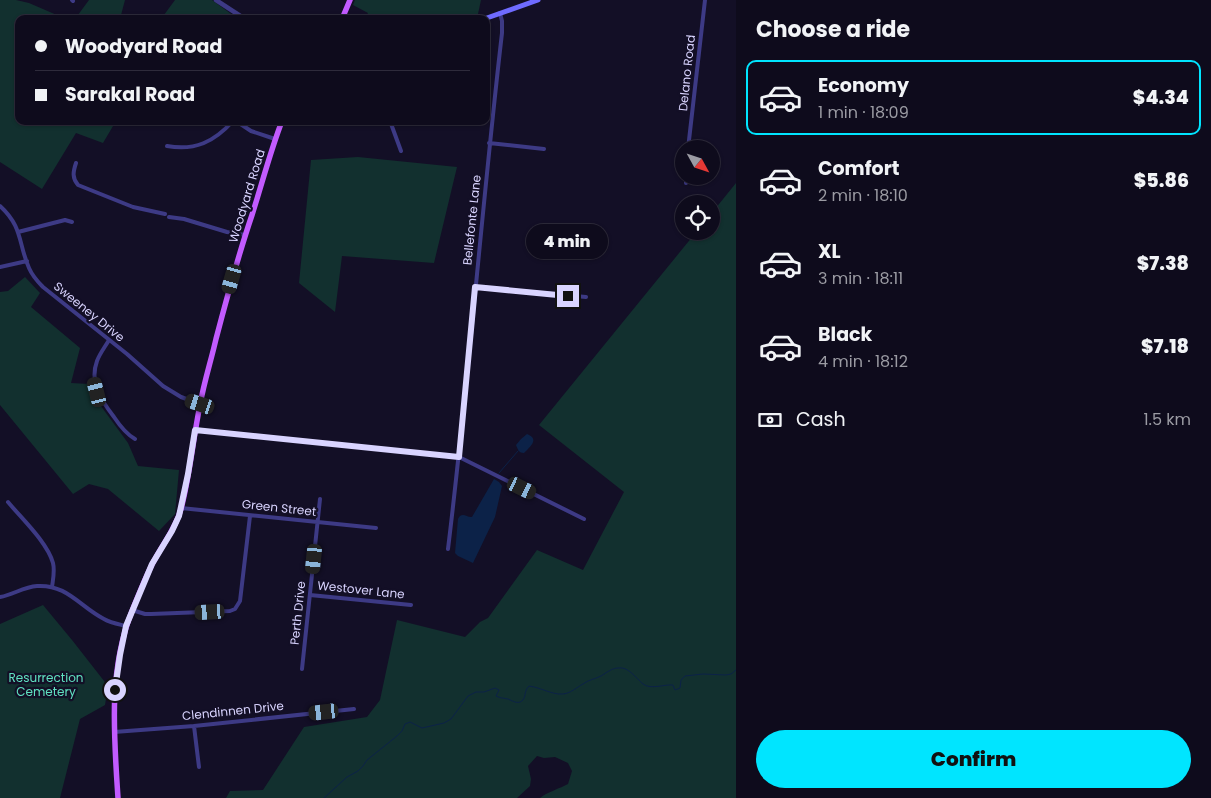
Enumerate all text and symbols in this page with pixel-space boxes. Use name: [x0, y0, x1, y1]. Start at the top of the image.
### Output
text: Choose a ride: [756, 14, 910, 45]
text: Woodyard Road: [65, 33, 222, 60]
street label: Delano Road: [674, 34, 699, 112]
text: Economy: [818, 72, 909, 99]
icon: car: [758, 75, 803, 120]
text: Sarakal Road: [65, 81, 195, 108]
text: $4.34: [1133, 84, 1189, 111]
text: 1 min · 18:09: [818, 101, 909, 124]
north arrow: [675, 140, 720, 185]
map controls: [675, 140, 720, 240]
street label: Woodyard Road: [224, 147, 269, 245]
text: Comfort: [818, 155, 900, 182]
icon: car: [758, 158, 803, 203]
text: $5.86: [1134, 167, 1189, 194]
street label: Bellefonte Lane: [458, 174, 485, 266]
text: 2 min · 18:10: [818, 184, 908, 207]
button: locate: [675, 195, 720, 240]
callout: 4 min: [527, 224, 609, 258]
text: 4 min: [543, 230, 591, 253]
text: XL: [818, 238, 841, 265]
icon: car: [758, 241, 803, 286]
text: $7.38: [1137, 250, 1189, 277]
car: [220, 263, 243, 295]
text: 3 min · 18:11: [818, 267, 903, 290]
street label: Sweeney Drive: [50, 278, 128, 346]
route end: [557, 285, 579, 307]
text: Black: [818, 321, 872, 348]
icon: car: [758, 324, 803, 369]
text: $7.18: [1141, 333, 1189, 360]
text: 4 min · 18:12: [818, 350, 908, 373]
car: [86, 376, 107, 408]
car: [183, 392, 216, 416]
icon: cash: [756, 406, 784, 434]
text: Cash: [796, 406, 846, 433]
text: 1.5 km: [1143, 408, 1191, 431]
car: [505, 475, 538, 501]
street label: Green Street: [241, 495, 317, 520]
car: [304, 543, 323, 575]
street label: Westover Lane: [317, 576, 406, 603]
street label: Perth Drive: [286, 580, 309, 646]
car: [194, 604, 225, 620]
park label: Resurrection Cemetery: [8, 669, 84, 700]
route start: [104, 679, 126, 701]
street label: Clendinnen Drive: [181, 697, 285, 724]
car: [308, 703, 339, 721]
button: Confirm: [756, 730, 1191, 788]

